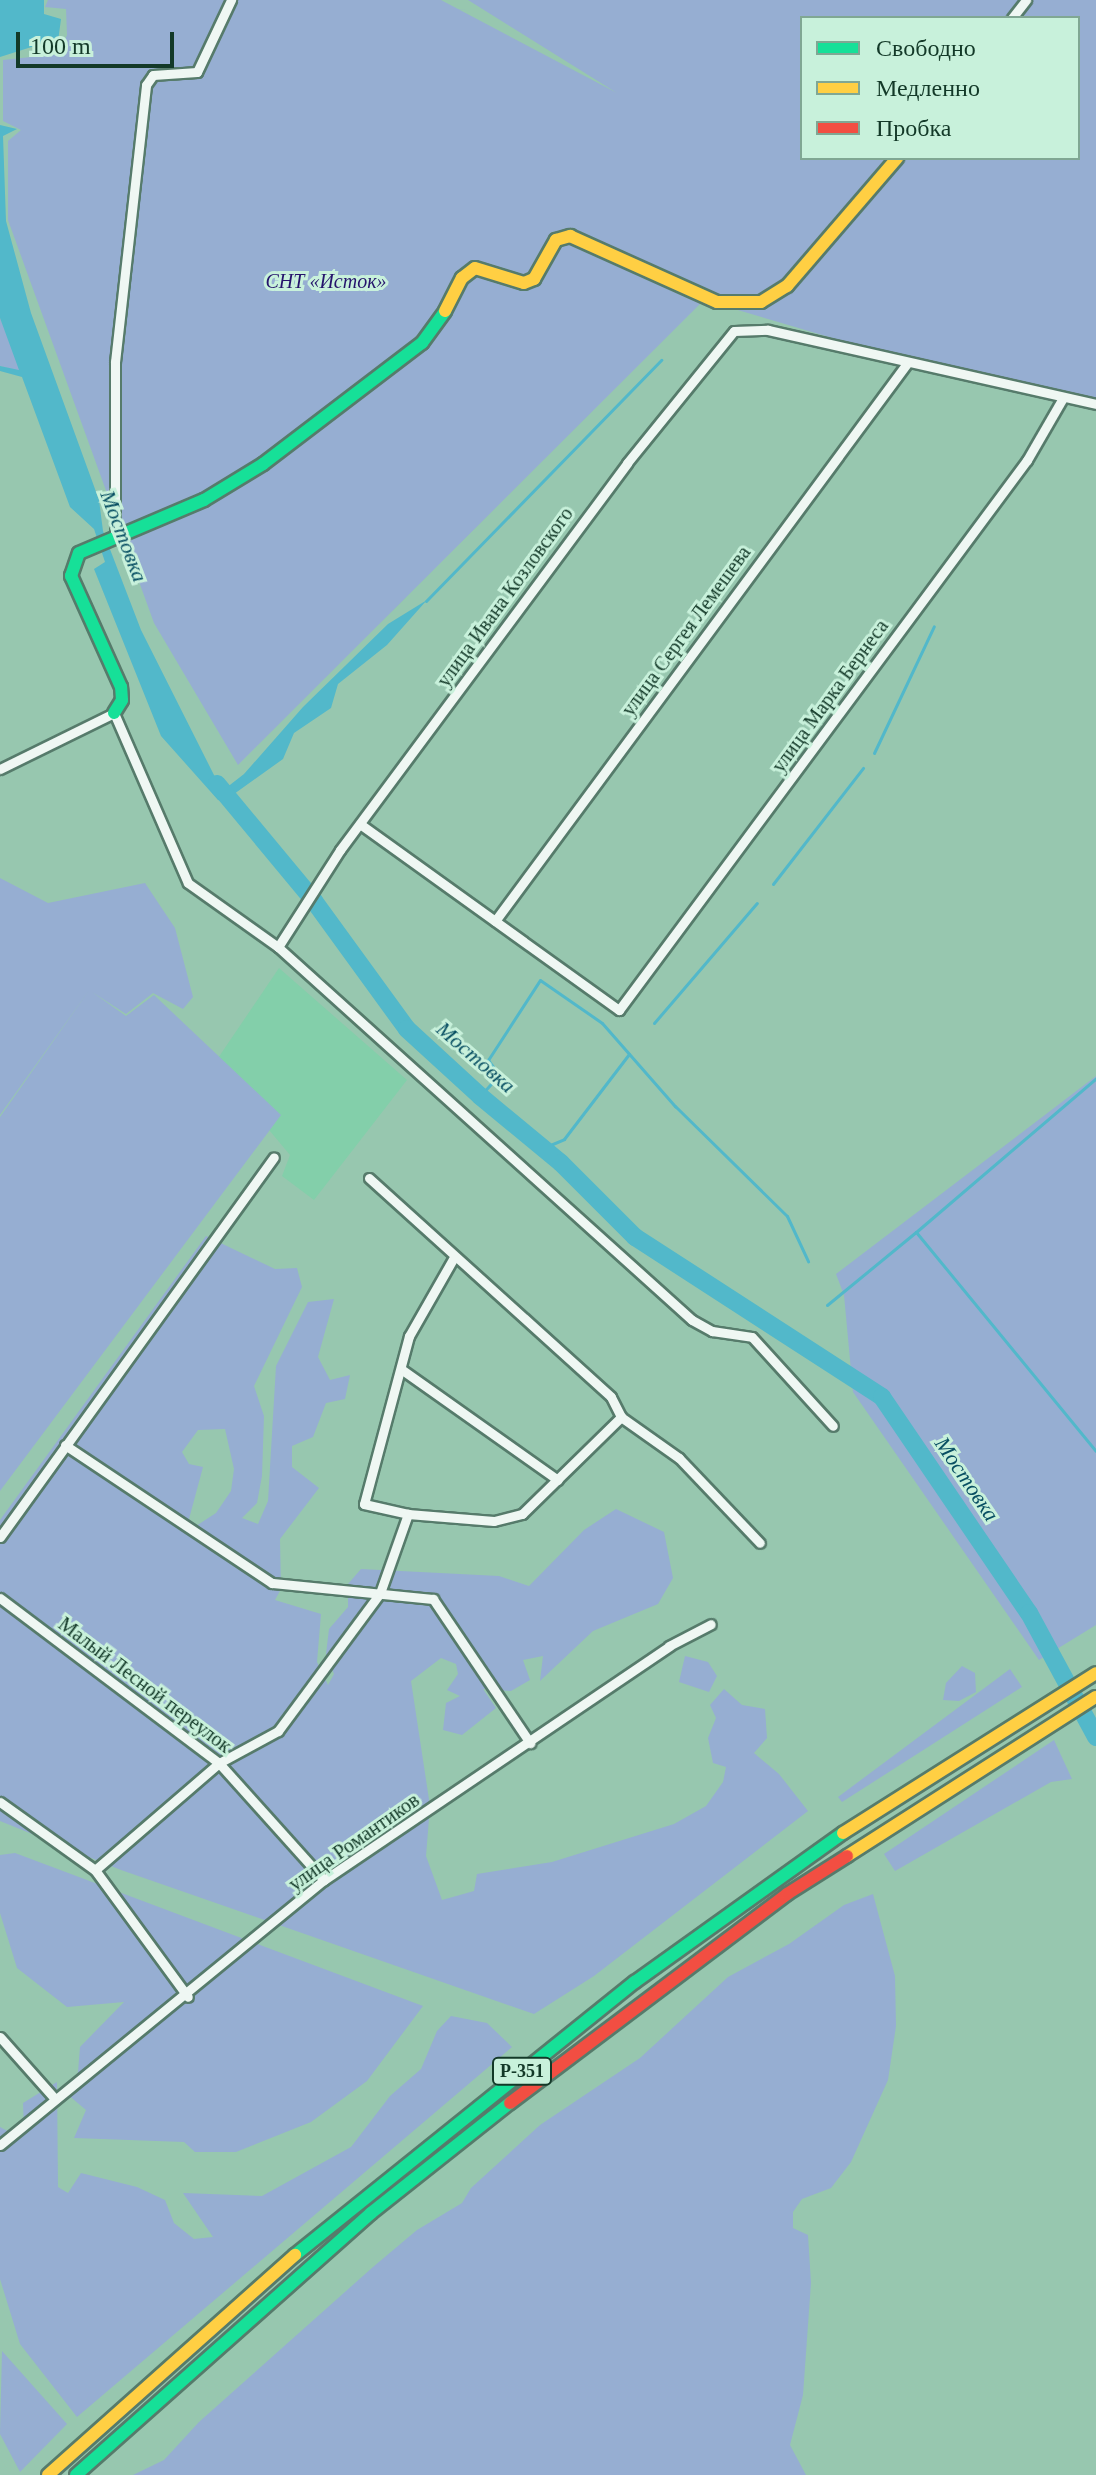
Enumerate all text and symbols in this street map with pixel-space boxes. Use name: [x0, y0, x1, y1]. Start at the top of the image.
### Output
scale bar: [20, 16, 178, 66]
legend: [800, 16, 1080, 160]
text: 100 m: [30, 33, 91, 59]
text: Свободно: [876, 35, 976, 61]
text: Медленно: [876, 75, 980, 101]
text: Пробка: [876, 115, 952, 141]
park label: СНТ «Исток»: [265, 269, 387, 293]
water label: Мостовка: [94, 486, 154, 586]
street label: улица Ивана Козловского: [432, 502, 578, 692]
street label: улица Сергея Лемешева: [616, 541, 756, 721]
street label: улица Марка Бернеса: [767, 615, 893, 777]
water label: Мостовка: [431, 1016, 521, 1098]
water label: Мостовка: [929, 1432, 1005, 1526]
street label: Малый Лесной переулок: [54, 1612, 236, 1758]
street label: улица Романтиков: [284, 1788, 424, 1896]
road number: Р-351: [492, 2057, 552, 2085]

